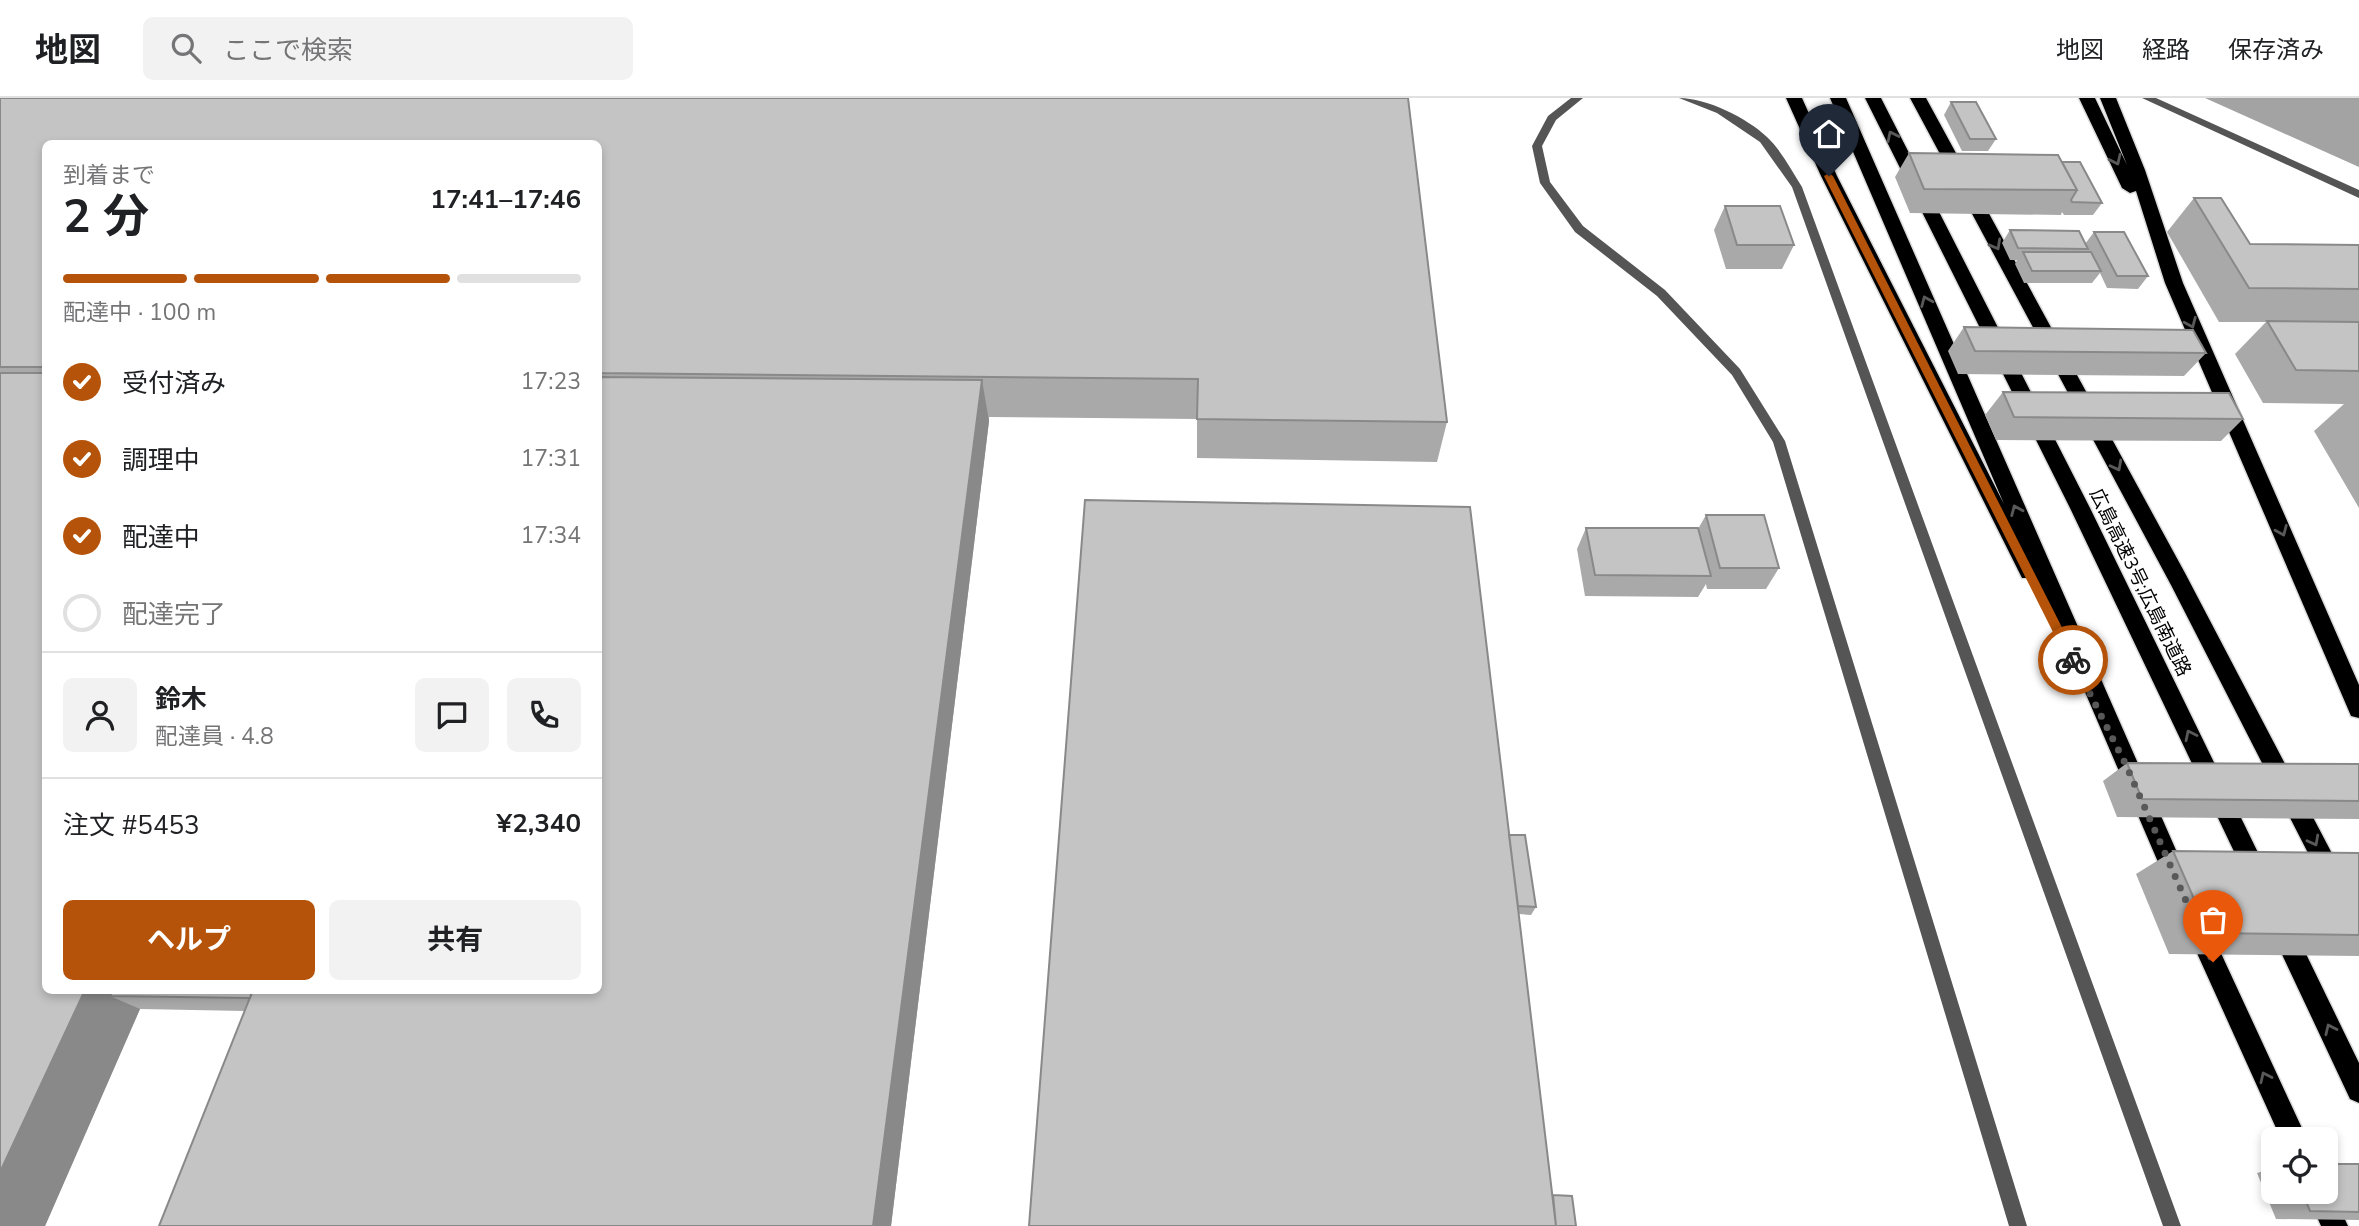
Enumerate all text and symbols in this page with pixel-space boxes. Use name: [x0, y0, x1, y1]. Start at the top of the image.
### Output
search box: [143, 17, 633, 80]
text: 地図: [35, 28, 101, 73]
icon: search: [167, 29, 205, 67]
text: ここで検索: [223, 33, 353, 68]
text: 地図: [2056, 34, 2104, 66]
text: 経路: [2142, 34, 2190, 66]
text: 保存済み: [2228, 34, 2324, 66]
pin: [1799, 104, 1859, 176]
icon: home: [1810, 115, 1848, 153]
one-way arrow: [1886, 131, 1900, 143]
one-way arrow: [2108, 153, 2122, 165]
text: 到着まで: [63, 160, 155, 191]
text: 17:41–17:46: [430, 182, 581, 217]
text: 2 分: [63, 185, 149, 248]
one-way arrow: [1988, 238, 2001, 250]
one-way arrow: [1920, 296, 1934, 309]
text: 配達中 · 100 m: [63, 297, 216, 328]
one-way arrow: [2183, 316, 2197, 328]
icon: check: [63, 363, 101, 401]
text: 受付済み: [122, 366, 226, 401]
text: 17:23: [521, 366, 581, 397]
icon: check: [63, 440, 101, 478]
text: 調理中: [122, 443, 200, 478]
text: 17:31: [521, 443, 581, 474]
one-way arrow: [2109, 459, 2122, 471]
street label: 広島高速3号;広島南道路: [2083, 484, 2197, 681]
one-way arrow: [2010, 505, 2024, 518]
icon: check: [63, 517, 101, 555]
text: 配達中: [122, 520, 200, 555]
text: 17:34: [521, 520, 581, 551]
one-way arrow: [2274, 524, 2288, 537]
text: 配達完了: [122, 597, 226, 632]
courier: [2038, 625, 2108, 695]
icon: bike: [2054, 641, 2092, 679]
button: person: [63, 678, 137, 752]
button: chat: [415, 678, 489, 752]
button: phone: [507, 678, 581, 752]
text: 鈴木: [155, 682, 207, 717]
text: 配達員 · 4.8: [155, 721, 274, 752]
one-way arrow: [2184, 730, 2198, 742]
text: ¥2,340: [497, 806, 581, 841]
text: 注文 #5453: [63, 808, 200, 843]
one-way arrow: [2306, 834, 2320, 846]
pin: [2183, 890, 2243, 962]
button: ヘルプ: [63, 900, 315, 980]
button: 共有: [329, 900, 581, 980]
icon: bag: [2194, 901, 2232, 939]
one-way arrow: [2324, 1024, 2338, 1036]
one-way arrow: [2259, 1072, 2273, 1085]
map controls: [2261, 1127, 2338, 1204]
button: locate: [2261, 1127, 2338, 1204]

